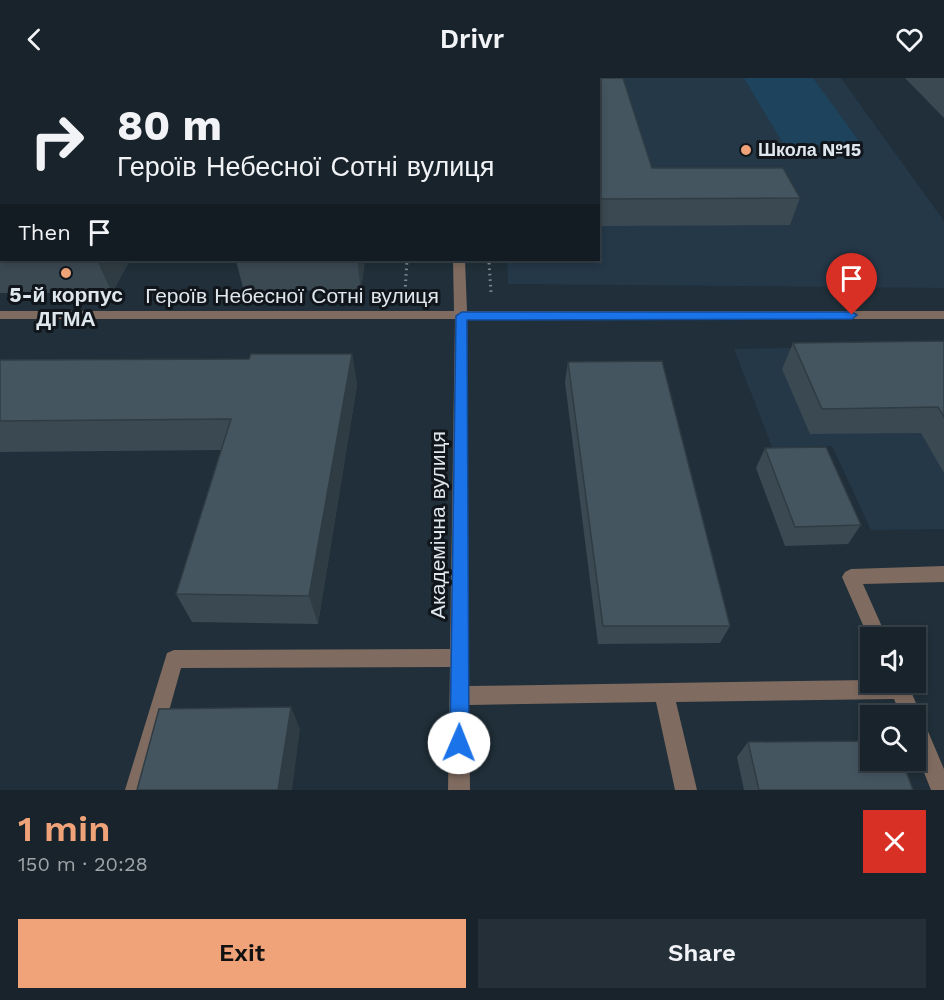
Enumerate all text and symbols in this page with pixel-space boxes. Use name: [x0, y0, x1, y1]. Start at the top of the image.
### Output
icon: back: [18, 23, 51, 56]
text: Drivr: [440, 23, 504, 55]
icon: heart: [893, 23, 926, 56]
text: 80 m: [117, 101, 222, 150]
icon: right: [18, 102, 96, 180]
place label: Школа №15: [758, 139, 861, 160]
marker: Школа №15: [739, 143, 753, 157]
text: Героїв Небесної Сотні вулиця: [117, 151, 494, 183]
icon: arrive: [83, 216, 116, 249]
text: Then: [18, 220, 71, 245]
pin: [826, 253, 877, 315]
icon: arrive: [835, 262, 868, 295]
marker: 5-й корпус ДГМА: [59, 266, 73, 280]
place label: 5-й корпус ДГМА: [9, 282, 123, 331]
street label: Героїв Небесної Сотні вулиця: [145, 283, 439, 308]
street label: Академічна вулиця: [425, 431, 450, 619]
map controls: [860, 627, 926, 771]
button: sound: [860, 627, 926, 693]
button: search: [860, 705, 926, 771]
position arrow: [427, 711, 491, 775]
text: 1 min: [18, 808, 110, 850]
button: close: [863, 810, 926, 873]
text: 150 m · 20:28: [18, 852, 148, 876]
button: Exit: [18, 919, 466, 988]
button: Share: [478, 919, 926, 988]

